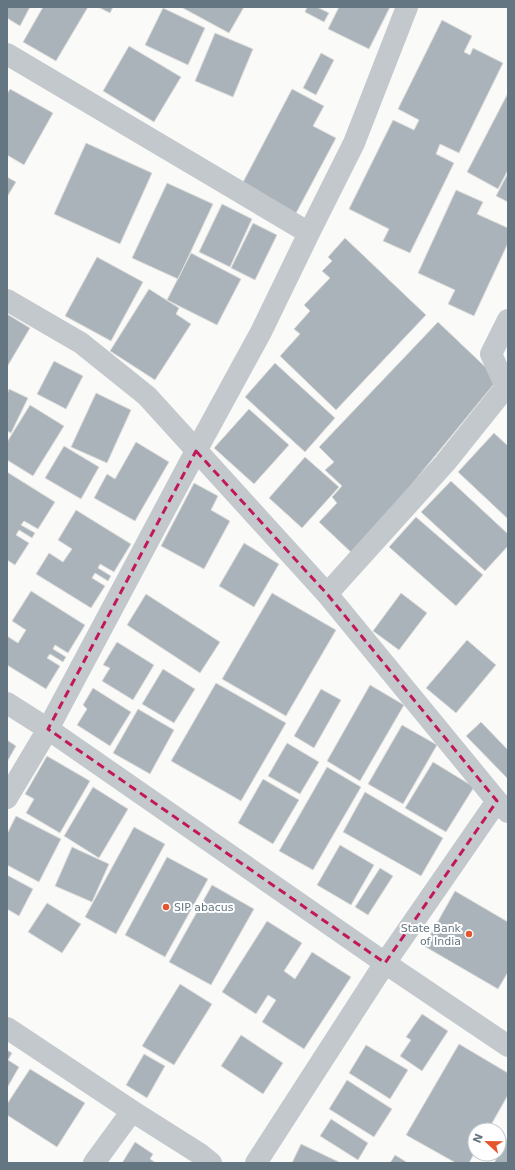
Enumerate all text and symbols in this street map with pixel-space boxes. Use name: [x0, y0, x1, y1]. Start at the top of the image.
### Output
place label: SIP abacus: [174, 901, 234, 914]
marker: SIP abacus: [161, 902, 171, 912]
place label: State Bank of India: [401, 922, 462, 948]
marker: State Bank of India: [464, 929, 474, 939]
north arrow: [467, 1122, 507, 1162]
text: N: [470, 1132, 486, 1145]

